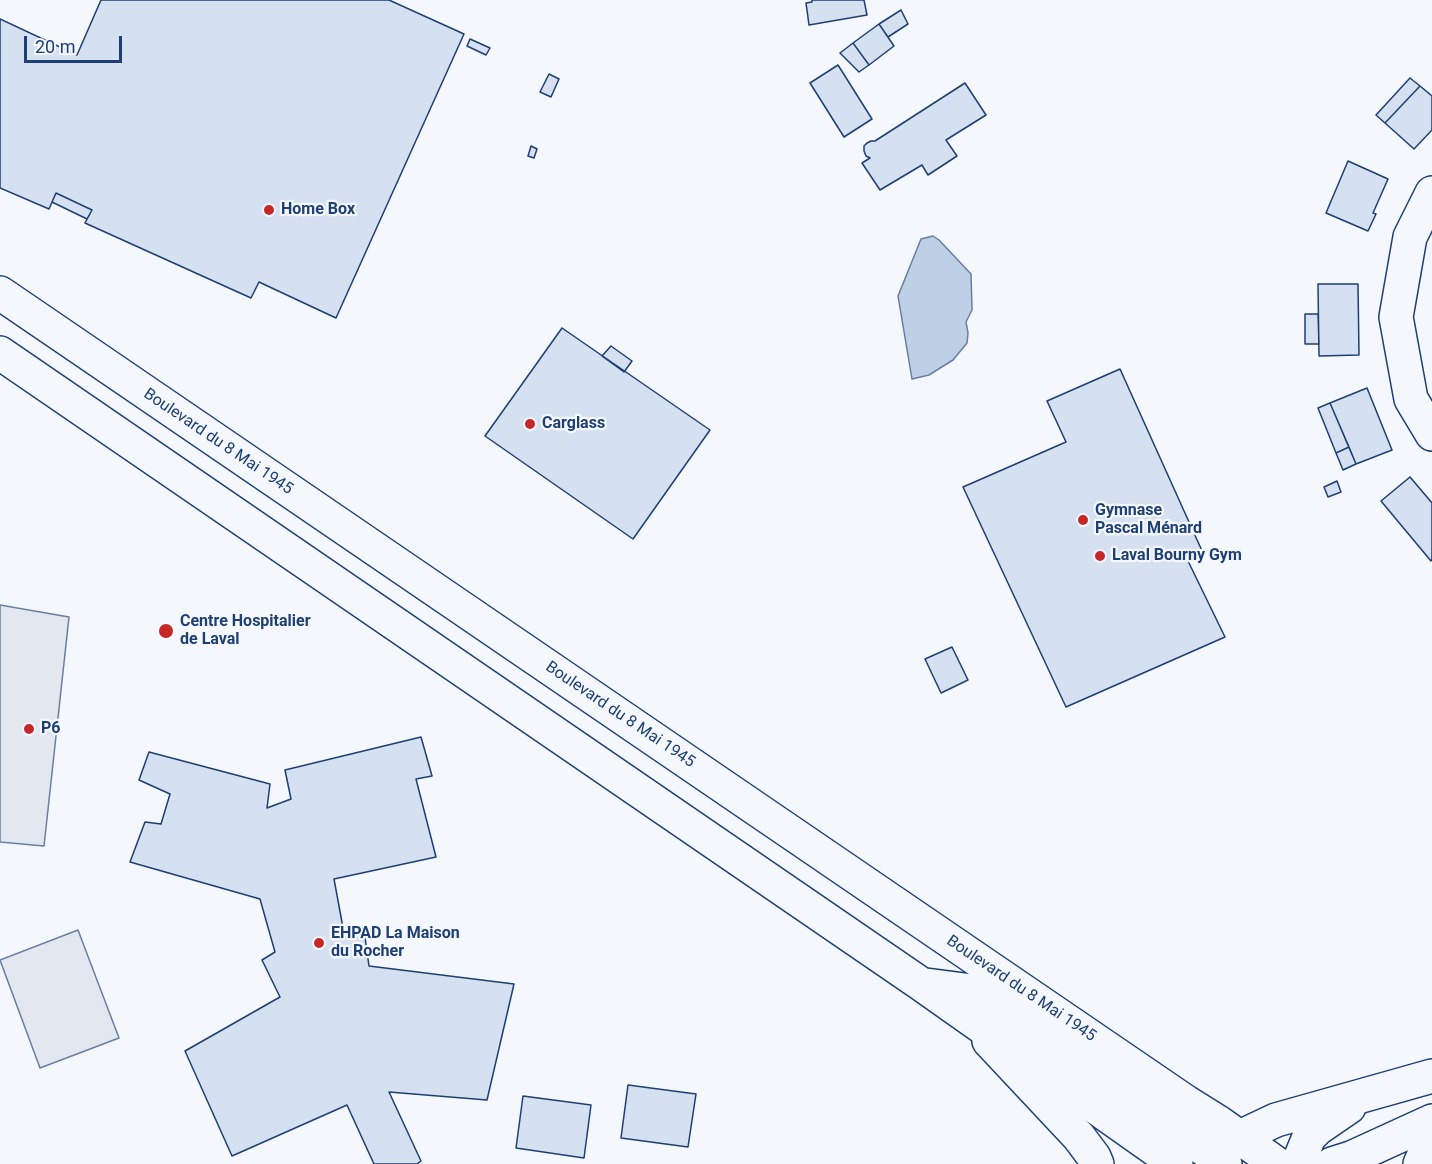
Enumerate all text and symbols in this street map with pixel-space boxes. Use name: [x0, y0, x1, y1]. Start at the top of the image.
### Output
scale bar: [27, 24, 124, 62]
text: 20 m: [35, 36, 75, 57]
place label: Home Box: [281, 200, 355, 220]
marker: Home Box: [262, 203, 276, 217]
street label: Boulevard du 8 Mai 1945: [140, 385, 296, 499]
place label: Carglass: [542, 414, 605, 434]
marker: Carglass: [523, 417, 537, 431]
place label: Gymnase Pascal Ménard: [1095, 501, 1202, 539]
marker: Gymnase Pascal Ménard: [1076, 513, 1090, 527]
place label: Laval Bourny Gym: [1112, 546, 1242, 566]
marker: Laval Bourny Gym: [1093, 549, 1107, 563]
place label: Centre Hospitalier de Laval: [180, 612, 311, 650]
marker: Centre Hospitalier de Laval: [157, 622, 175, 640]
street label: Boulevard du 8 Mai 1945: [542, 658, 698, 772]
place label: P6: [41, 719, 60, 739]
marker: P6: [22, 722, 36, 736]
place label: EHPAD La Maison du Rocher: [331, 924, 460, 962]
street label: Boulevard du 8 Mai 1945: [943, 932, 1099, 1046]
marker: EHPAD La Maison du Rocher: [312, 936, 326, 950]

